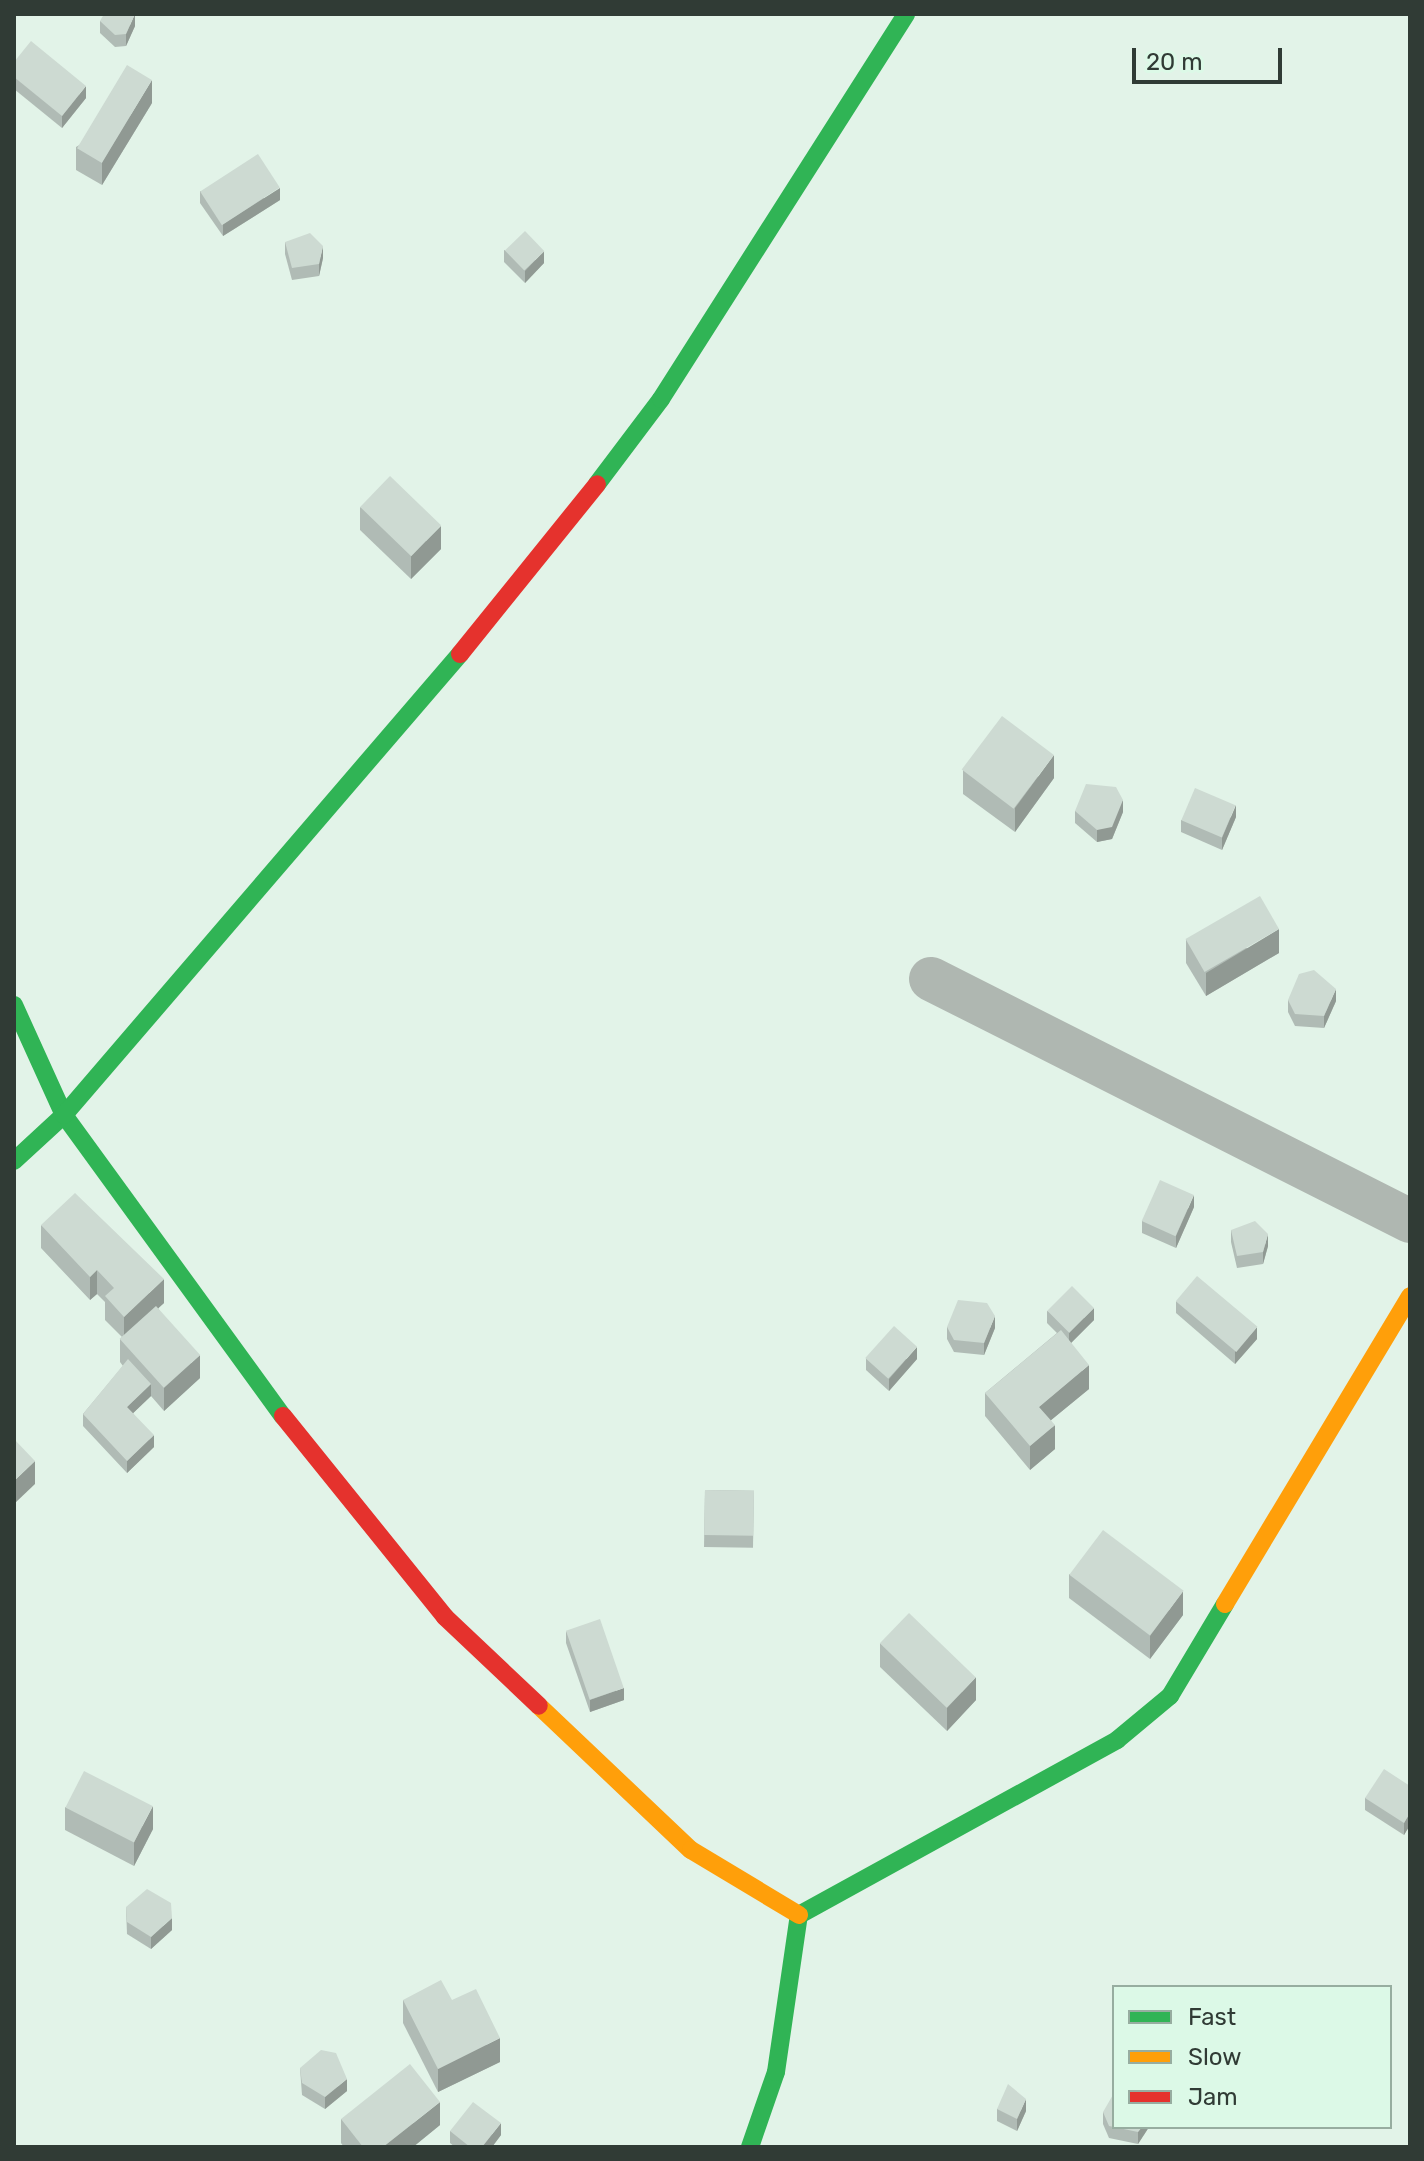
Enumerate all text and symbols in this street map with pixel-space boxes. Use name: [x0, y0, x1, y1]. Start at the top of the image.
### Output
scale bar: [1136, 32, 1286, 82]
text: 20 m: [1146, 48, 1203, 76]
legend: [1112, 1985, 1392, 2129]
text: Fast: [1188, 2003, 1236, 2031]
text: Slow: [1188, 2043, 1241, 2071]
text: Jam: [1188, 2083, 1238, 2111]

